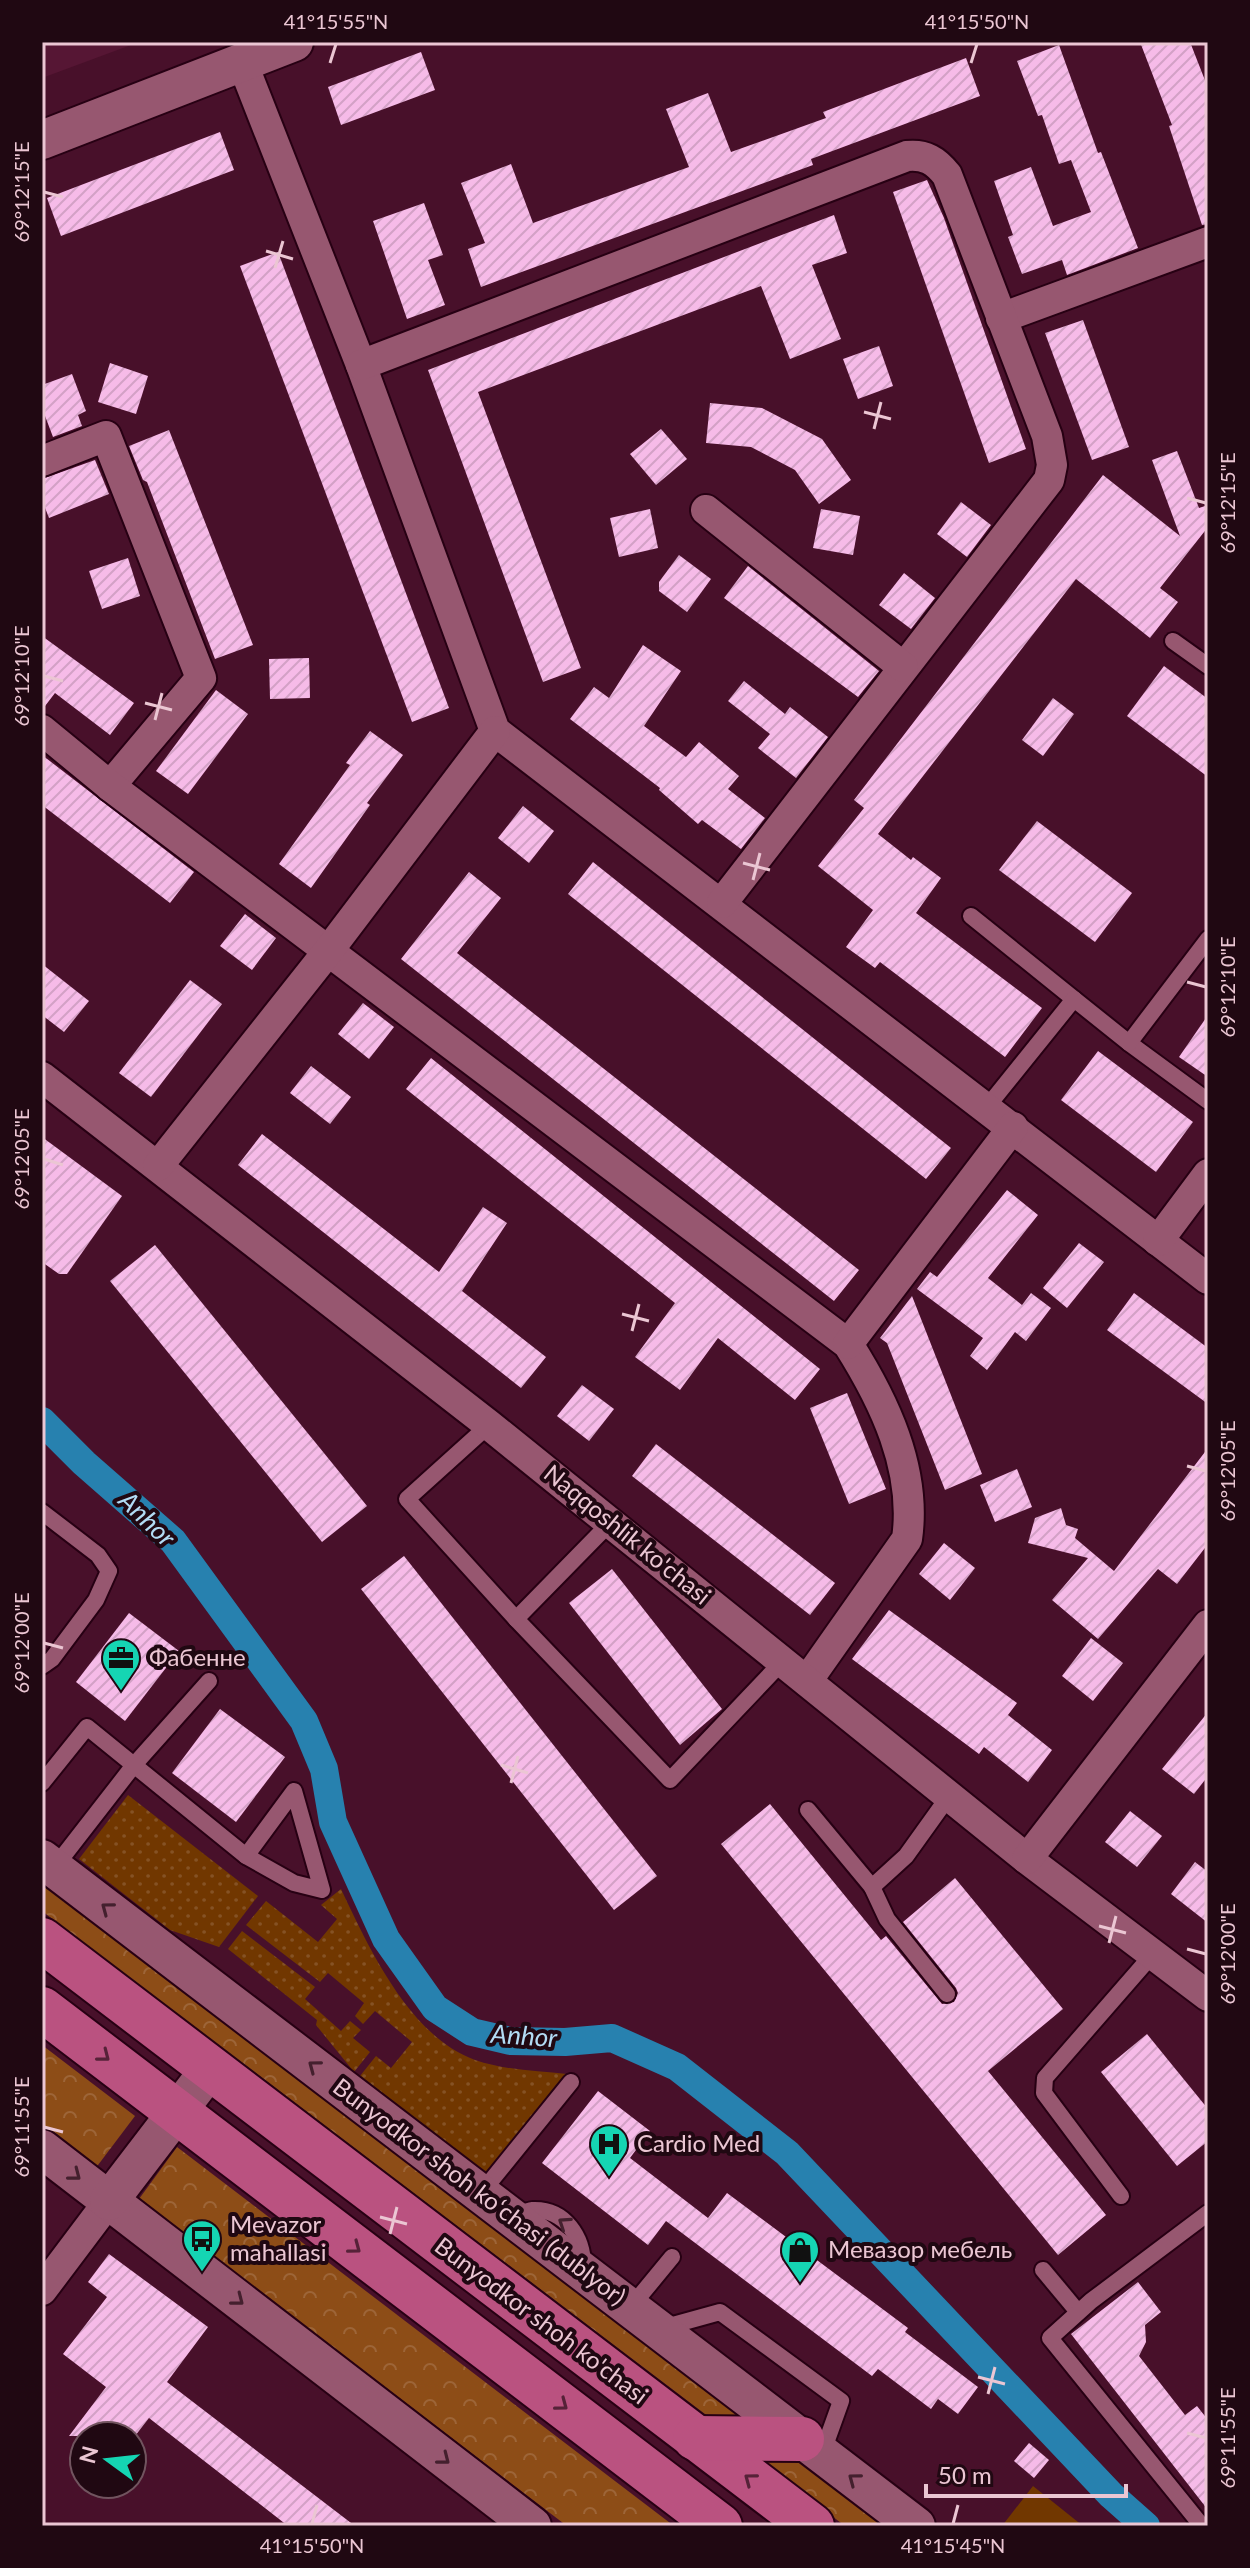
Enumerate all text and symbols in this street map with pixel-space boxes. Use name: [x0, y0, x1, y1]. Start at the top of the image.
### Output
text: 41°15'55"N: [284, 9, 388, 33]
text: 41°15'50"N: [925, 9, 1029, 33]
text: 69°12'15"E: [9, 142, 33, 242]
text: 69°12'15"E: [1215, 453, 1239, 553]
text: 69°12'10"E: [9, 626, 33, 726]
text: 69°12'10"E: [1215, 937, 1239, 1037]
text: 69°12'05"E: [9, 1109, 33, 1209]
text: 69°12'05"E: [1215, 1421, 1239, 1521]
street label: Naqqoshlik ko'chasi: [539, 1458, 717, 1610]
water label: Anhor: [112, 1483, 183, 1554]
text: 69°12'00"E: [9, 1593, 33, 1693]
office icon: Фабенне: [100, 1637, 142, 1692]
place label: Фабенне: [149, 1642, 246, 1671]
one-way arrow: [101, 1904, 116, 1918]
text: 69°12'00"E: [1215, 1904, 1239, 2004]
water label: Anhor: [489, 2017, 559, 2053]
one-way arrow: [95, 2046, 109, 2061]
one-way arrow: [308, 2062, 323, 2076]
street label: Bunyodkor shoh koʻchasi (dublyor): [328, 2071, 632, 2310]
text: 69°11'55"E: [9, 2077, 33, 2177]
hospital icon: Cardio Med: [588, 2123, 630, 2178]
place label: Cardio Med: [637, 2128, 760, 2157]
one-way arrow: [67, 2166, 81, 2180]
place label: Mevazor mahallasi: [230, 2209, 326, 2266]
one-way arrow: [558, 2217, 573, 2232]
bus stop icon: Mevazor mahallasi: [181, 2218, 223, 2273]
shop icon: Мевазор мебель: [779, 2229, 821, 2284]
street label: Bunyodkor shoh ko'chasi: [430, 2230, 654, 2409]
place label: Мевазор мебель: [828, 2234, 1012, 2263]
one-way arrow: [346, 2238, 361, 2252]
one-way arrow: [229, 2291, 243, 2305]
text: 69°11'55"E: [1215, 2388, 1239, 2488]
one-way arrow: [553, 2396, 568, 2410]
north arrow: [68, 2420, 148, 2500]
text: N: [73, 2443, 103, 2466]
scale bar: [926, 2448, 1126, 2498]
one-way arrow: [435, 2449, 450, 2463]
text: 50 m: [938, 2460, 992, 2489]
one-way arrow: [848, 2474, 863, 2488]
one-way arrow: [744, 2475, 758, 2489]
text: 41°15'50"N: [260, 2533, 364, 2557]
text: 41°15'45"N: [901, 2533, 1005, 2557]

